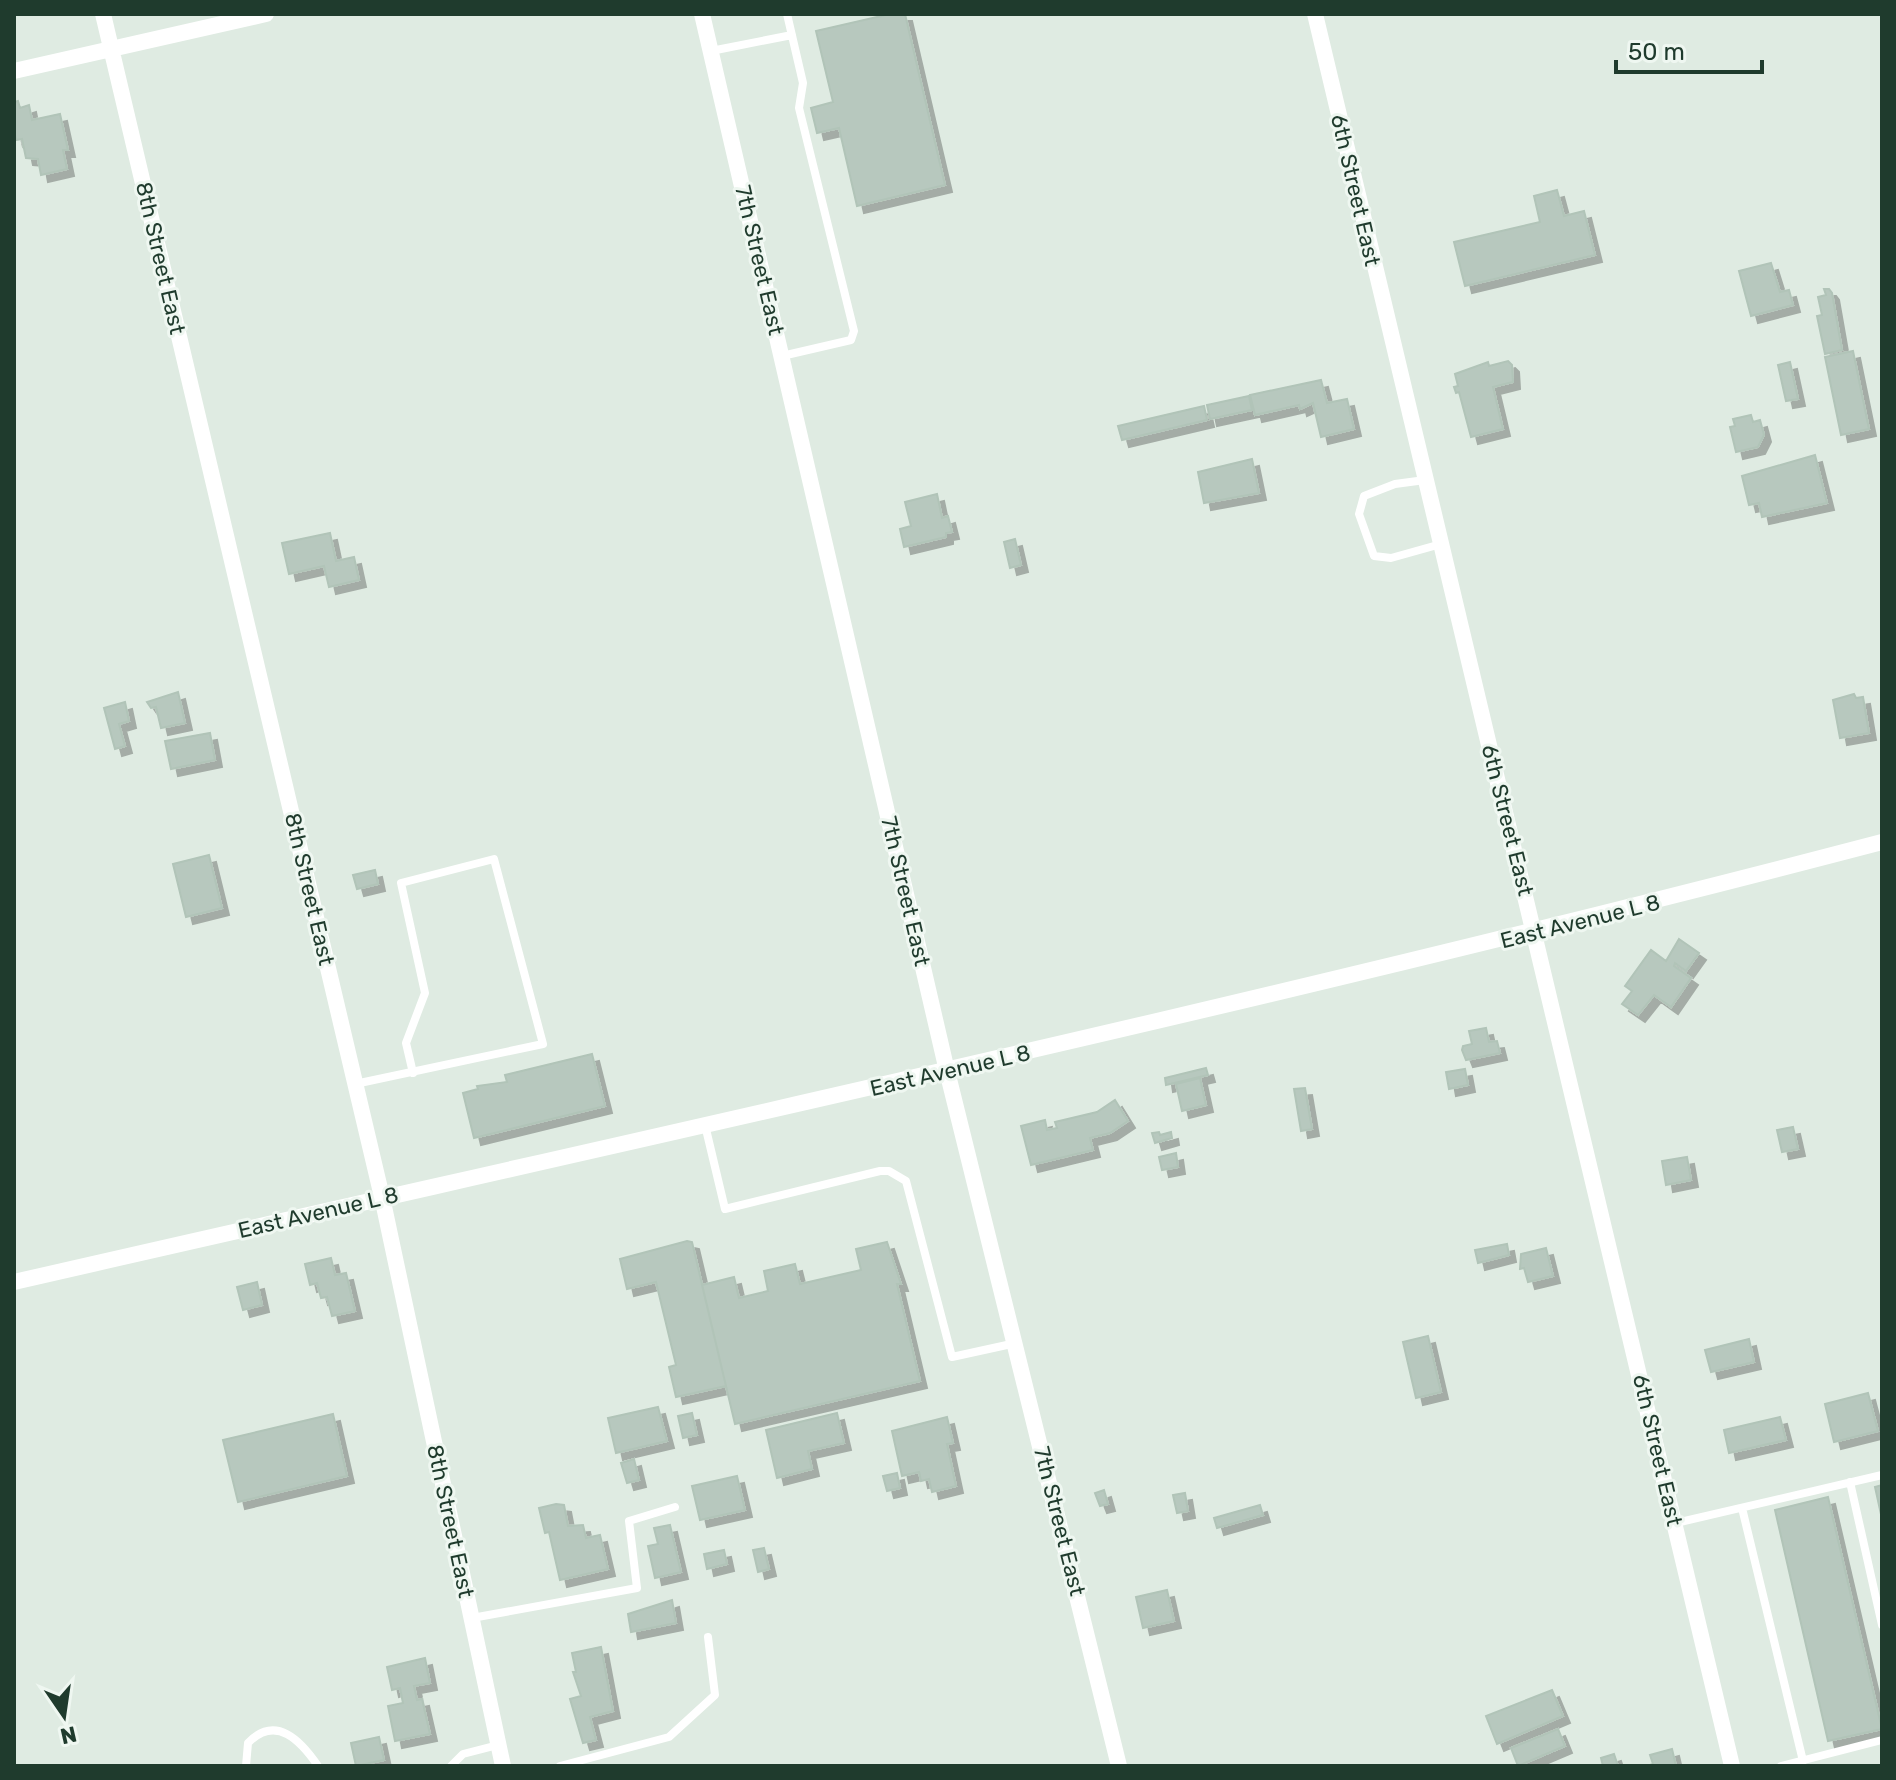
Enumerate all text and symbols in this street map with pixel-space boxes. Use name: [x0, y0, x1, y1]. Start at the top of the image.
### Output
scale bar: [1616, 24, 1762, 74]
text: 50 m: [1628, 38, 1685, 66]
street label: 6th Street East: [1325, 112, 1386, 269]
street label: 8th Street East: [130, 179, 191, 337]
street label: 7th Street East: [729, 183, 790, 338]
street label: 6th Street East: [1476, 742, 1539, 899]
street label: 8th Street East: [279, 810, 340, 968]
street label: 7th Street East: [875, 814, 936, 969]
street label: East Avenue L 8: [1497, 889, 1663, 954]
street label: East Avenue L 8: [867, 1039, 1033, 1102]
street label: East Avenue L 8: [235, 1181, 401, 1244]
street label: 6th Street East: [1627, 1372, 1688, 1529]
street label: 8th Street East: [421, 1442, 480, 1600]
street label: 7th Street East: [1028, 1444, 1091, 1599]
north arrow: [24, 1676, 104, 1756]
text: N: [58, 1720, 79, 1750]

